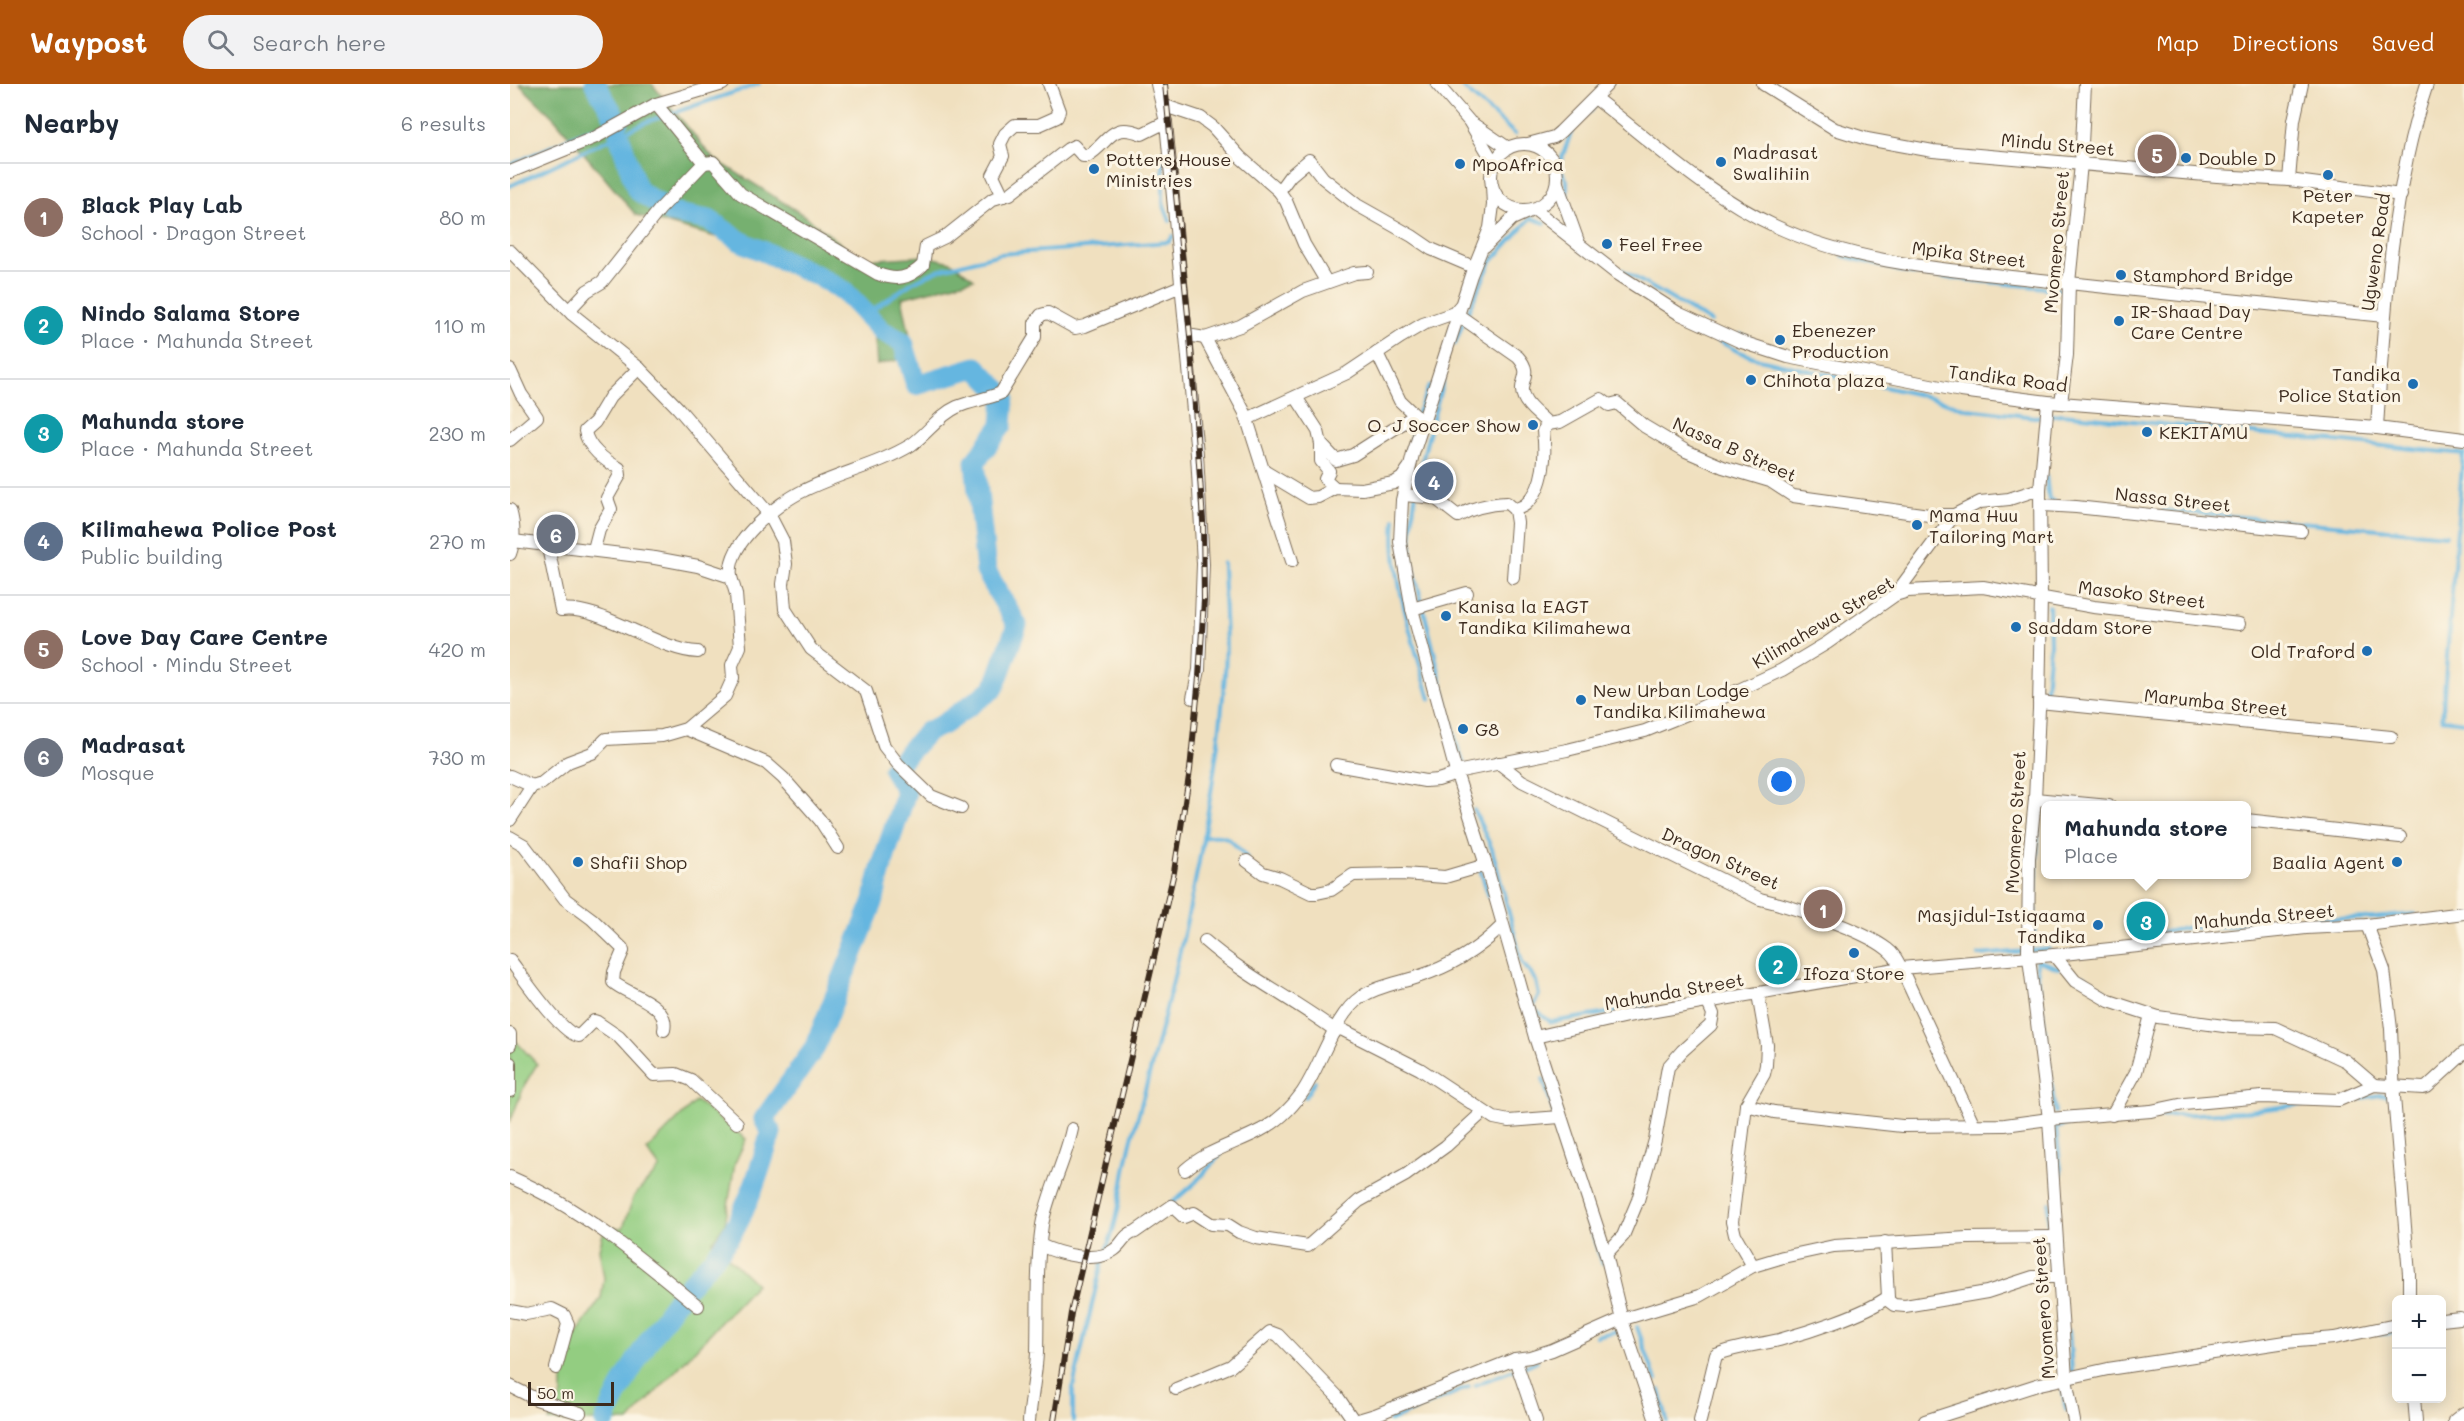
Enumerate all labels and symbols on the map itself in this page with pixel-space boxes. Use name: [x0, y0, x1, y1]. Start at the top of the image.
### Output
street label: Mindu Street: [2000, 127, 2116, 161]
pin: 5: [2138, 132, 2176, 176]
place label: Madrasat Swalihiin: [1733, 140, 1818, 185]
place label: Double D: [2198, 146, 2276, 170]
place label: Potters House Ministries: [1106, 147, 1231, 192]
marker: Double D: [2179, 151, 2193, 165]
place label: MpoAfrica: [1472, 152, 1564, 176]
marker: Madrasat Swalihiin: [1714, 155, 1728, 169]
marker: MpoAfrica: [1453, 157, 1467, 171]
marker: Potters House Ministries: [1087, 162, 1101, 176]
marker: Peter Kapeter: [2321, 168, 2335, 182]
street label: Mvomero Street: [2038, 170, 2074, 314]
place label: Peter Kapeter: [2292, 183, 2364, 228]
street label: Ugweno Road: [2355, 192, 2395, 312]
place label: Feel Free: [1619, 232, 1703, 256]
street label: Mpika Street: [1911, 235, 2027, 273]
marker: Feel Free: [1600, 237, 1614, 251]
place label: Stamphord Bridge: [2133, 263, 2293, 287]
marker: Stamphord Bridge: [2114, 268, 2128, 282]
place label: IR-Shaad Day Care Centre: [2131, 299, 2251, 344]
marker: IR-Shaad Day Care Centre: [2112, 314, 2126, 328]
place label: Ebenezer Production: [1792, 318, 1889, 363]
marker: Ebenezer Production: [1773, 333, 1787, 347]
street label: Tandika Road: [1947, 359, 2069, 397]
place label: Tandika Police Station: [2278, 362, 2401, 407]
place label: Chihota plaza: [1763, 368, 1885, 392]
marker: Chihota plaza: [1744, 373, 1758, 387]
marker: Tandika Police Station: [2406, 377, 2420, 391]
street label: Nassa B Street: [1669, 411, 1801, 487]
place label: O. J Soccer Show: [1367, 413, 1521, 437]
marker: O. J Soccer Show: [1526, 418, 1540, 432]
place label: KEKITAMU: [2159, 420, 2248, 444]
marker: KEKITAMU: [2140, 425, 2154, 439]
pin: 4: [1414, 458, 1454, 504]
street label: Nassa Street: [2114, 481, 2232, 517]
place label: Mama Huu Tailoring Mart: [1929, 503, 2054, 548]
pin: 6: [536, 512, 576, 556]
marker: Mama Huu Tailoring Mart: [1910, 518, 1924, 532]
street label: Kilimahewa Street: [1748, 570, 1898, 674]
street label: Masoko Street: [2077, 574, 2207, 614]
place label: Kanisa la EAGT Tandika Kilimahewa: [1458, 594, 1631, 639]
marker: Kanisa la EAGT Tandika Kilimahewa: [1439, 609, 1453, 623]
place label: Saddam Store: [2028, 615, 2152, 639]
marker: Saddam Store: [2009, 620, 2023, 634]
place label: Old Traford: [2251, 639, 2355, 663]
marker: Old Traford: [2360, 644, 2374, 658]
place label: New Urban Lodge Tandika Kilimahewa: [1593, 678, 1766, 723]
street label: Marumba Street: [2143, 683, 2289, 721]
marker: New Urban Lodge Tandika Kilimahewa: [1574, 693, 1588, 707]
place label: G8: [1475, 717, 1499, 741]
marker: G8: [1456, 722, 1470, 736]
street label: Mvomero Street: [1999, 750, 2031, 894]
your location: [1767, 767, 1796, 796]
street label: Dragon Street: [1658, 821, 1784, 895]
place label: Shafii Shop: [590, 850, 687, 874]
place label: Baalia Agent: [2272, 850, 2385, 874]
marker: Shafii Shop: [571, 855, 585, 869]
marker: Baalia Agent: [2390, 855, 2404, 869]
pin: 1: [1804, 886, 1842, 932]
pin: 3: [2126, 898, 2166, 944]
street label: Mahunda Street: [2193, 898, 2335, 934]
place label: Masjidul-Istiqaama Tandika: [1917, 903, 2086, 948]
marker: Masjidul-Istiqaama Tandika: [2091, 918, 2105, 932]
pin: 2: [1758, 942, 1798, 988]
marker: Ifoza Store: [1847, 946, 1861, 960]
place label: Ifoza Store: [1803, 961, 1905, 985]
street label: Mahunda Street: [1602, 967, 1746, 1015]
street label: Mvomero Street: [2026, 1236, 2060, 1380]
scale bar: [528, 1379, 614, 1406]

